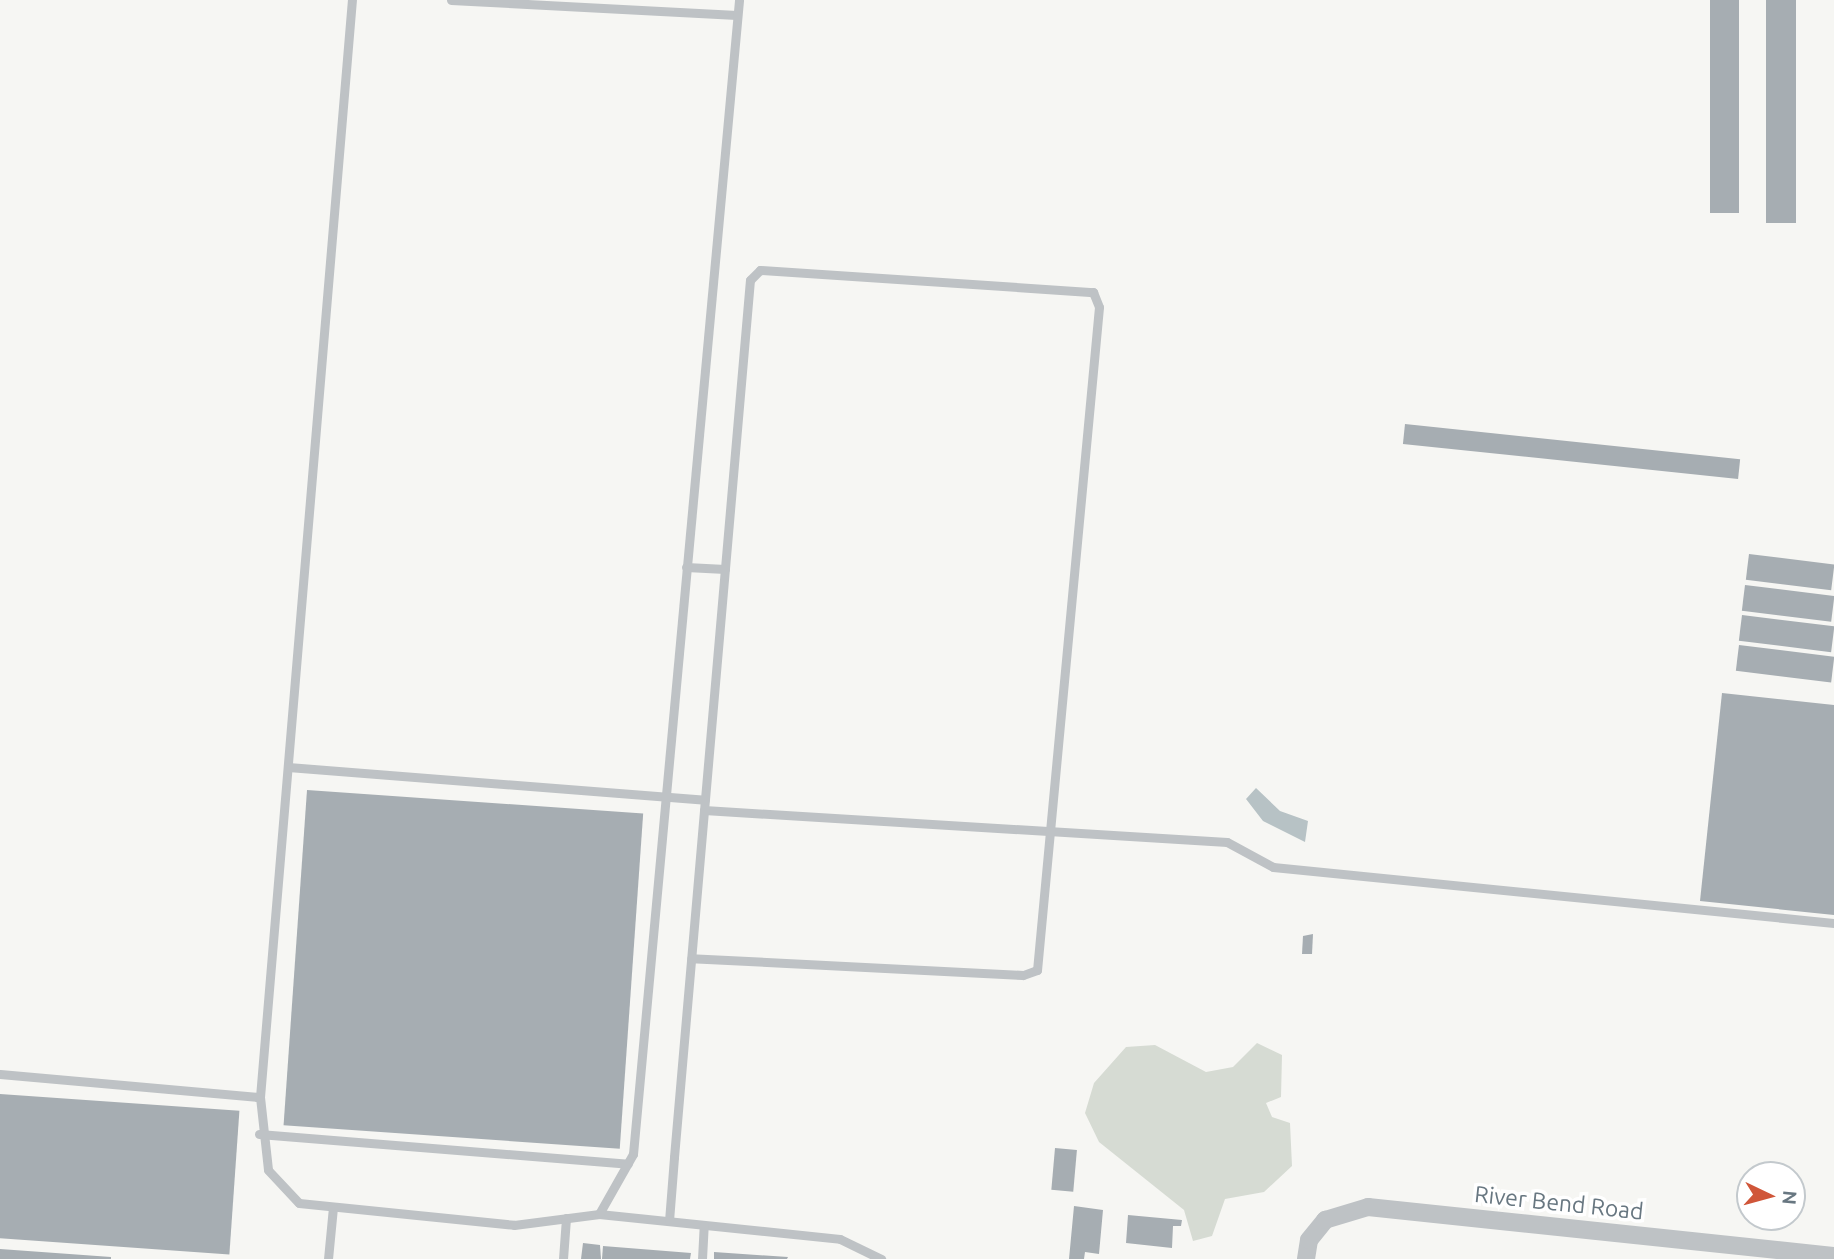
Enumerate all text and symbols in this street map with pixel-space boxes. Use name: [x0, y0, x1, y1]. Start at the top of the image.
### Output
north arrow: [1736, 1161, 1806, 1231]
street label: River Bend Road: [1473, 1180, 1645, 1226]
text: N: [1778, 1190, 1802, 1206]

